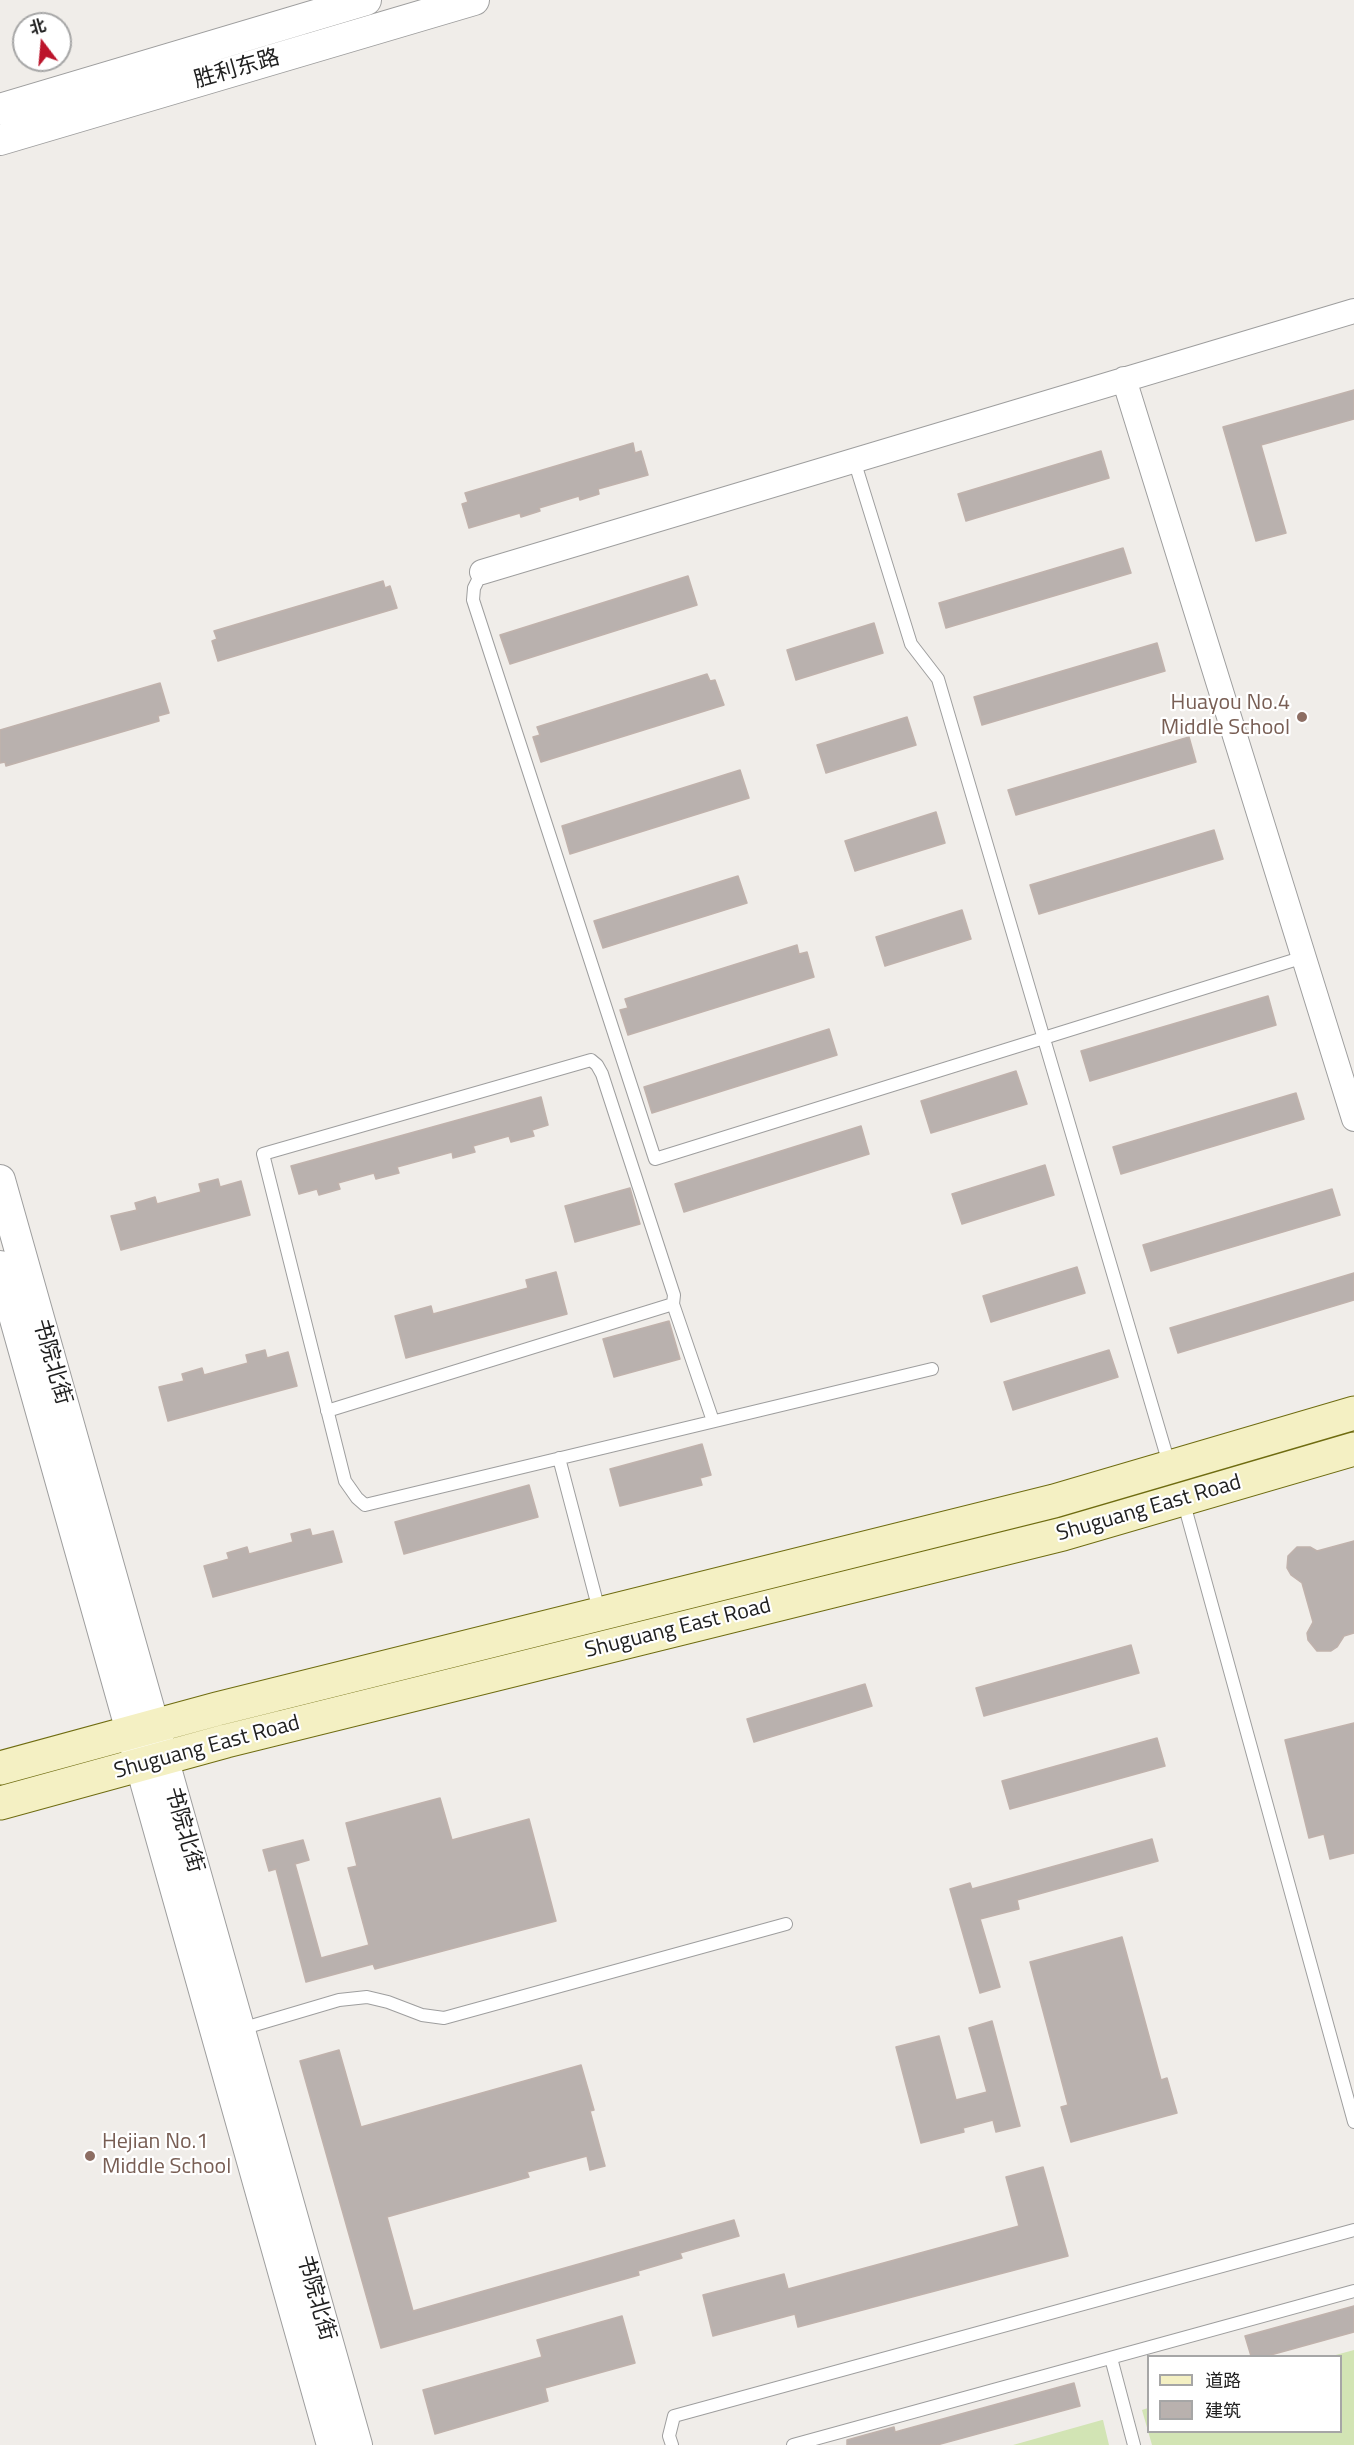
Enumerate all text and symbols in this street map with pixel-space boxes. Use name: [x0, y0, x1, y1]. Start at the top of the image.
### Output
north arrow: [12, 12, 72, 72]
text: 北: [27, 13, 49, 40]
street label: 胜利东路: [191, 45, 283, 95]
place label: Huayou No.4 Middle School: [1161, 691, 1290, 742]
marker: Huayou No.4 Middle School: [1295, 710, 1309, 724]
street label: 书院北街: [26, 1316, 76, 1408]
street label: Shuguang East Road: [1054, 1470, 1244, 1548]
street label: Shuguang East Road: [582, 1593, 774, 1665]
street label: Shuguang East Road: [111, 1711, 303, 1785]
street label: 书院北街: [158, 1784, 208, 1876]
place label: Hejian No.1 Middle School: [102, 2130, 231, 2182]
marker: Hejian No.1 Middle School: [83, 2149, 97, 2163]
street label: 书院北街: [290, 2252, 340, 2344]
legend: [1147, 2355, 1342, 2433]
text: 道路: [1205, 2367, 1241, 2394]
text: 建筑: [1205, 2397, 1241, 2424]

